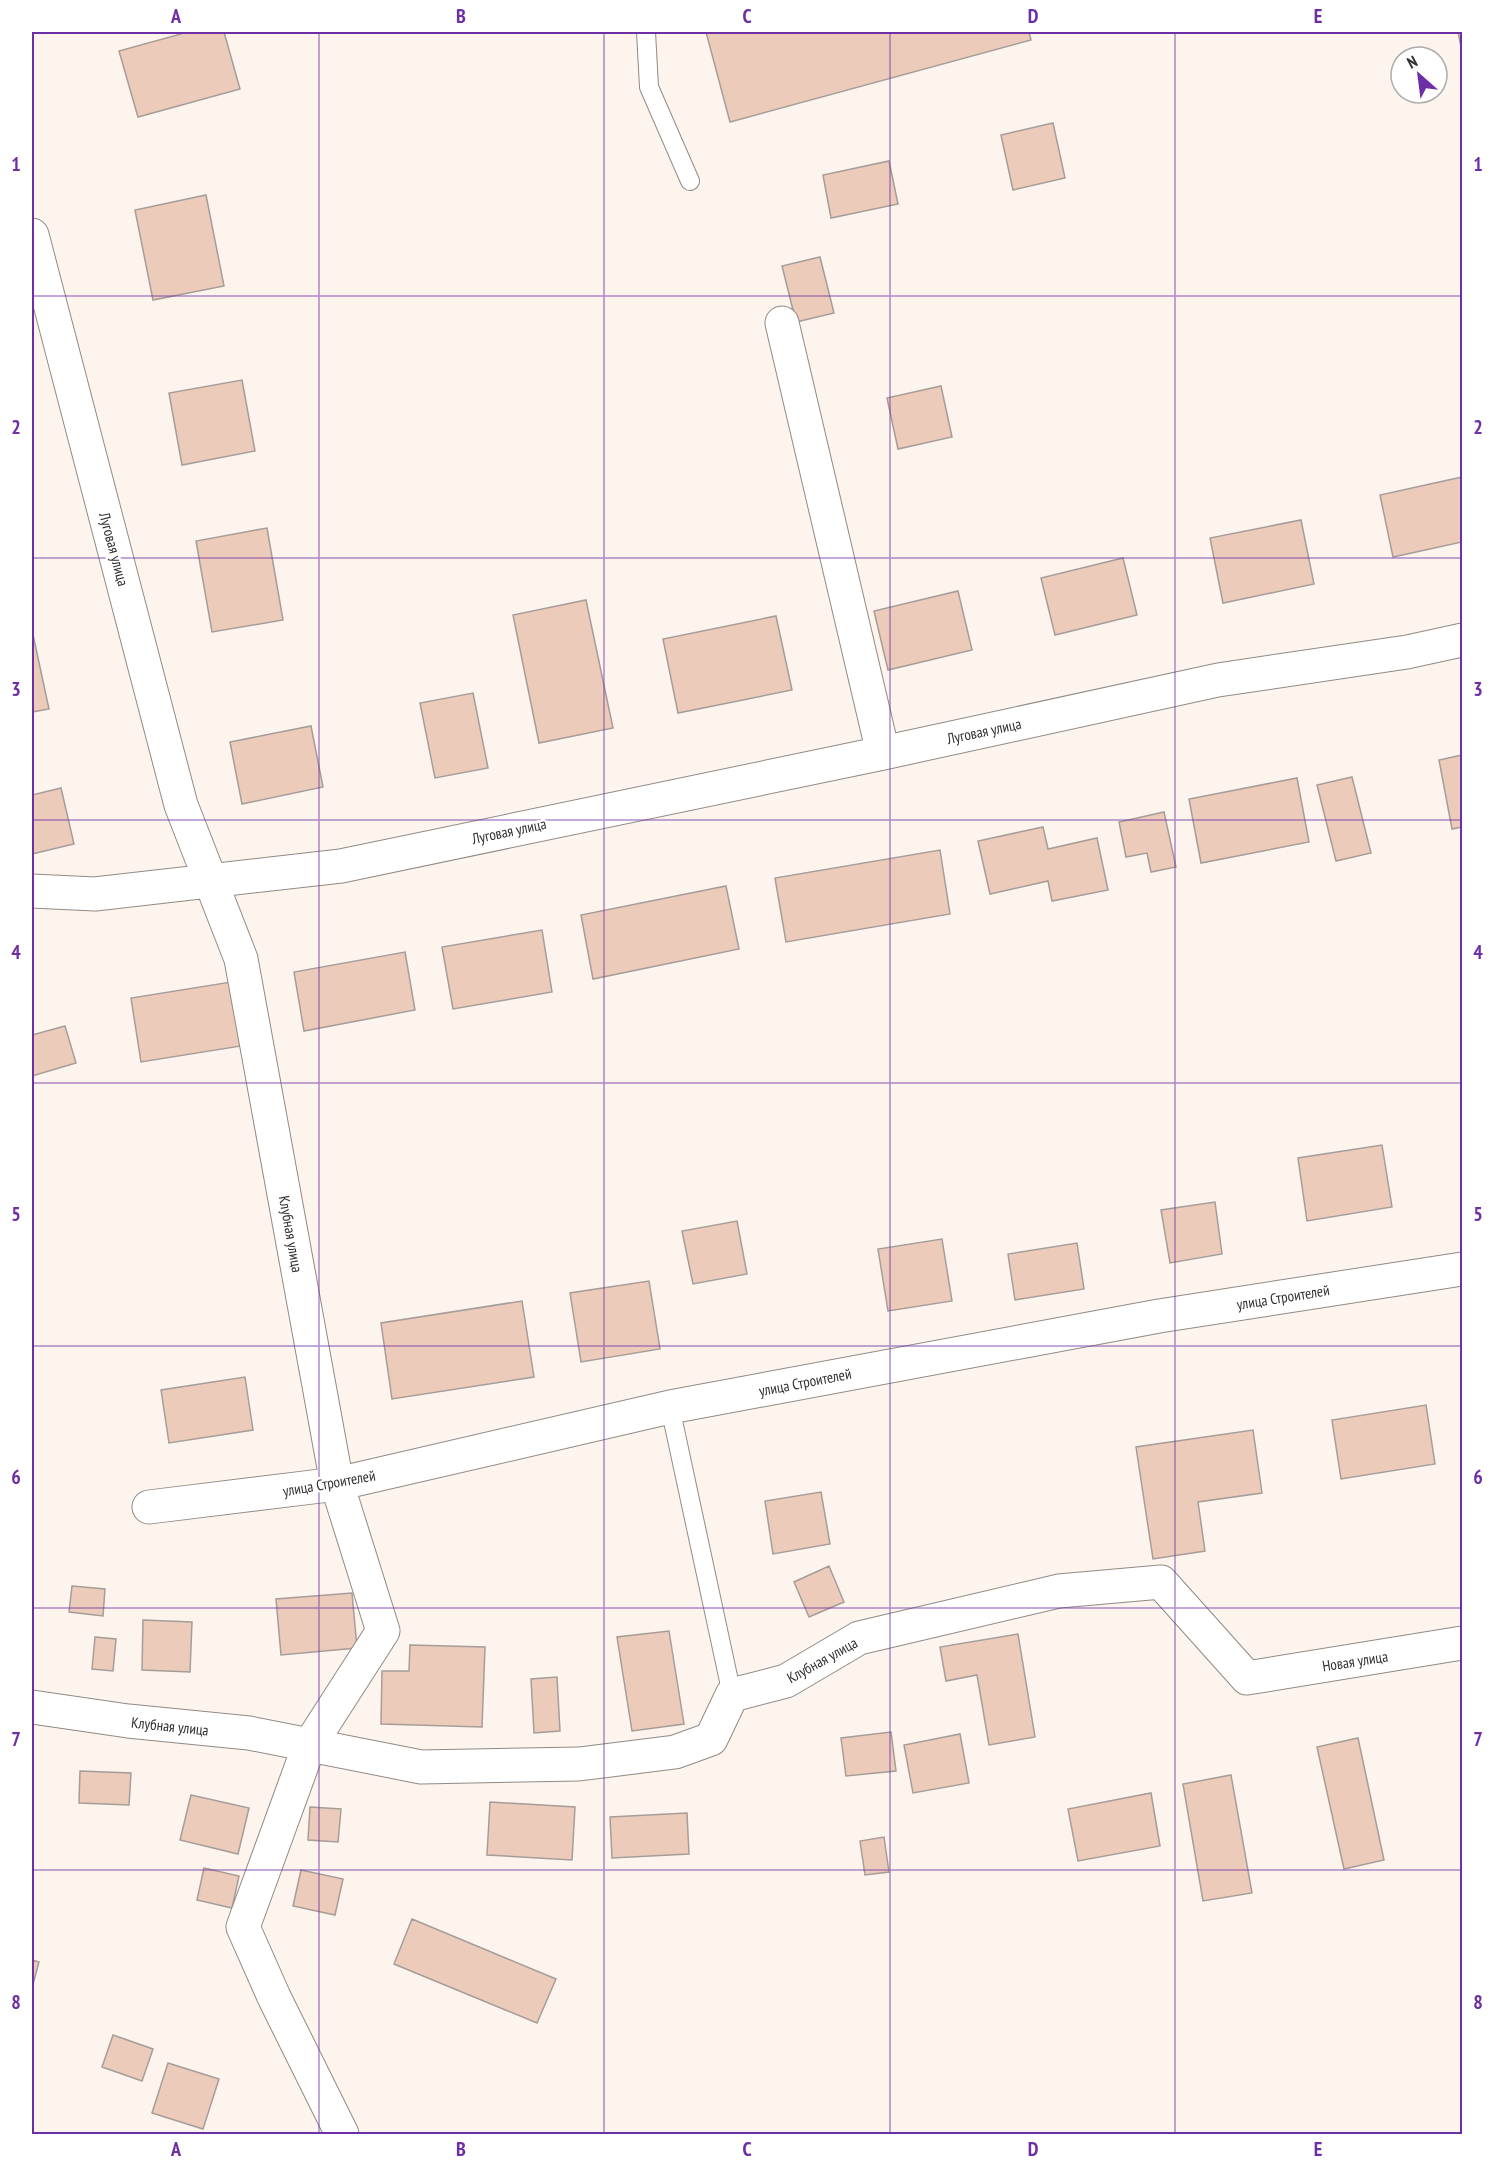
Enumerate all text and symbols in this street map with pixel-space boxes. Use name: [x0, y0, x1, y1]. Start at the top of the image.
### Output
text: A: [170, 3, 182, 29]
text: B: [456, 3, 466, 29]
text: C: [742, 3, 752, 29]
text: D: [1028, 3, 1039, 29]
text: E: [1314, 3, 1322, 29]
north arrow: [1389, 45, 1449, 105]
text: N: [1403, 51, 1420, 73]
text: 1: [11, 151, 21, 177]
text: 1: [1473, 151, 1483, 177]
text: 2: [11, 414, 21, 440]
text: 2: [1473, 414, 1483, 440]
street label: Луговая улица: [95, 509, 133, 588]
text: 3: [11, 676, 21, 702]
text: 3: [1473, 676, 1483, 702]
street label: Луговая улица: [944, 714, 1023, 748]
street label: Луговая улица: [469, 814, 548, 848]
text: 4: [11, 939, 21, 965]
text: 4: [1473, 939, 1483, 965]
street label: Клубная улица: [275, 1194, 307, 1274]
text: 5: [11, 1201, 21, 1227]
text: 5: [1473, 1201, 1483, 1227]
street label: улица Строителей: [1235, 1280, 1331, 1314]
street label: улица Строителей: [757, 1364, 853, 1400]
text: 6: [11, 1464, 21, 1490]
text: 6: [1473, 1464, 1483, 1490]
street label: улица Строителей: [281, 1465, 377, 1501]
street label: Клубная улица: [783, 1633, 861, 1687]
street label: Новая улица: [1321, 1646, 1389, 1676]
street label: Клубная улица: [130, 1712, 210, 1740]
text: 7: [11, 1726, 21, 1752]
text: 7: [1473, 1726, 1483, 1752]
text: 8: [11, 1989, 21, 2015]
text: 8: [1473, 1989, 1483, 2015]
text: A: [170, 2136, 182, 2162]
text: B: [456, 2136, 466, 2162]
text: C: [742, 2136, 752, 2162]
text: D: [1028, 2136, 1039, 2162]
text: E: [1314, 2136, 1322, 2162]

